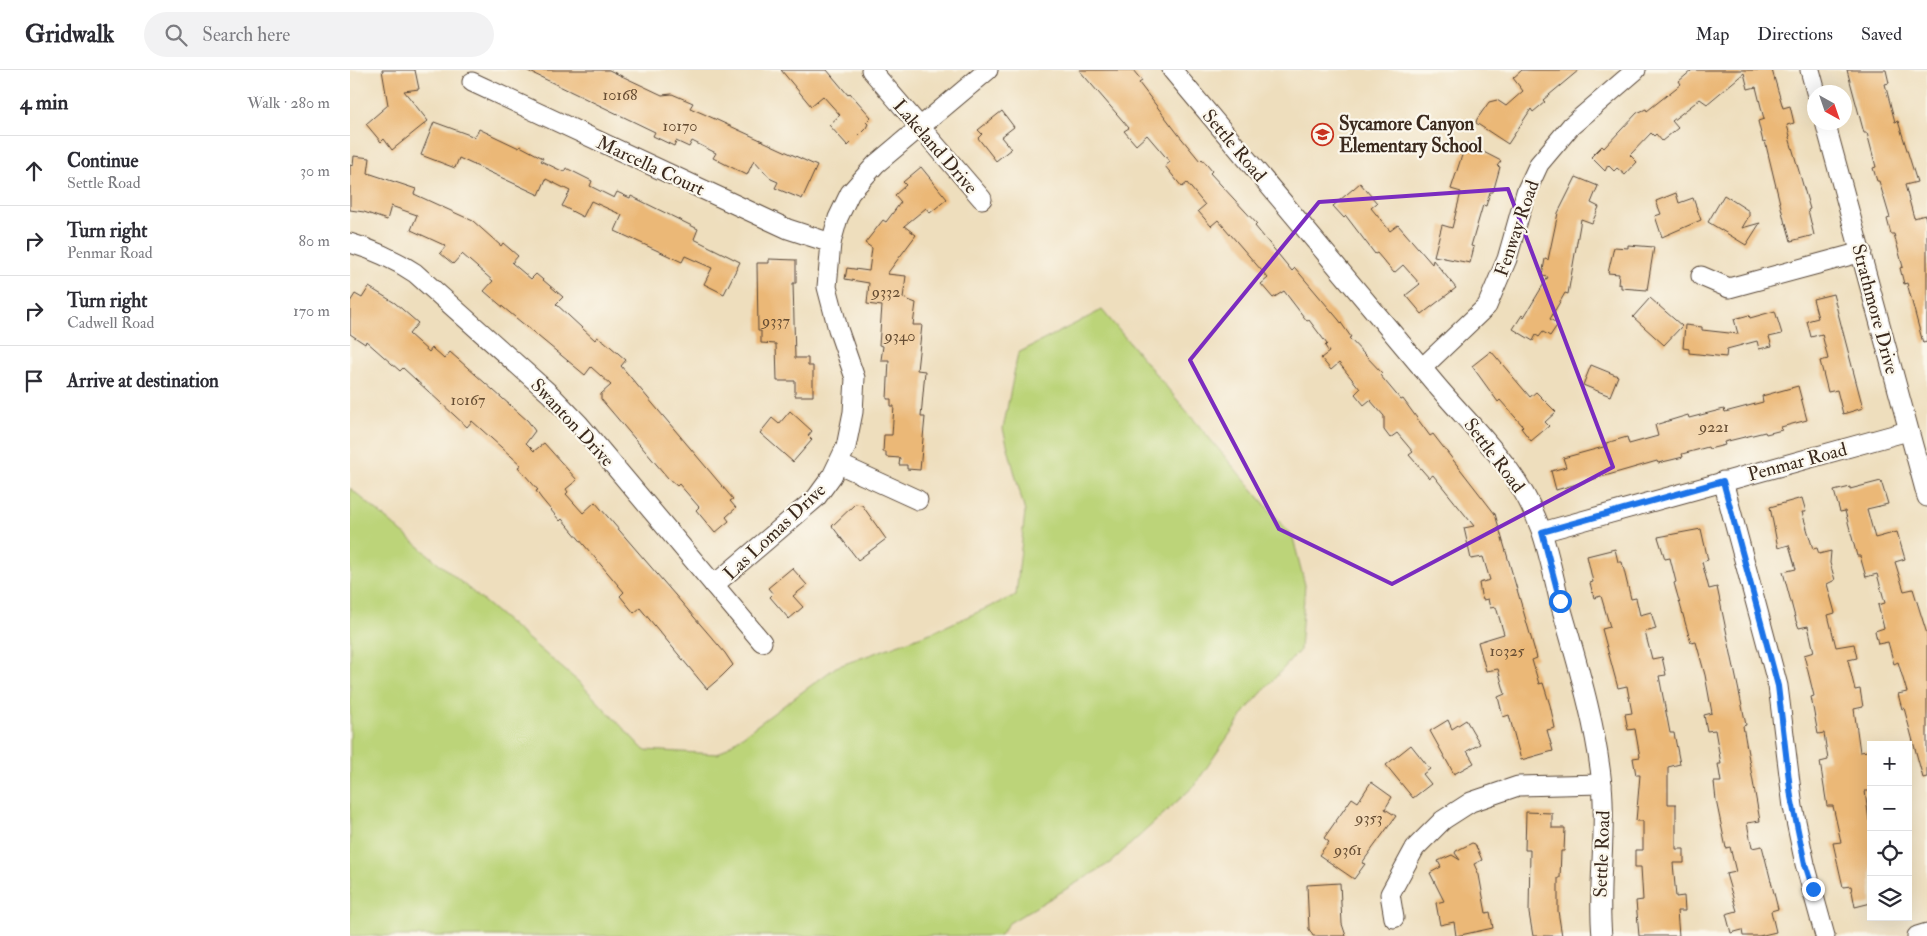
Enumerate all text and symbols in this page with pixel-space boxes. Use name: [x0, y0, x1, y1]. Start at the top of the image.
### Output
search box: [144, 12, 494, 57]
text: Gridwalk: [25, 19, 114, 50]
icon: search: [162, 21, 190, 49]
text: Search here: [202, 23, 290, 47]
text: Map: [1696, 23, 1729, 46]
text: Directions: [1757, 23, 1833, 46]
text: Saved: [1861, 23, 1902, 46]
house number: 10168: [603, 85, 638, 105]
north arrow: [1807, 85, 1852, 130]
text: 4 min: [20, 89, 68, 116]
text: Walk · 280 m: [247, 93, 330, 113]
street label: Lakeland Drive: [888, 94, 983, 199]
street label: Settle Road: [1197, 104, 1272, 187]
place label: Sycamore Canyon Elementary School: [1339, 112, 1483, 159]
house number: 10170: [663, 116, 697, 136]
school or university icon: Sycamore Canyon Elementary School: [1311, 122, 1335, 146]
street label: Marcella Court: [593, 130, 708, 201]
text: Continue: [67, 149, 138, 173]
icon: ahead: [20, 157, 48, 185]
text: 30 m: [300, 161, 330, 181]
text: Settle Road: [67, 173, 141, 193]
street label: Fenway Road: [1489, 176, 1545, 280]
text: Turn right: [67, 219, 147, 243]
icon: right: [20, 227, 48, 255]
text: 80 m: [299, 231, 330, 251]
street label: Strathmore Drive: [1846, 241, 1904, 377]
text: Penmar Road: [67, 243, 153, 263]
house number: 9332: [871, 282, 900, 302]
text: Turn right: [67, 289, 147, 313]
icon: right: [20, 297, 48, 325]
text: 170 m: [293, 301, 330, 321]
house number: 9337: [761, 311, 791, 331]
text: Cadwell Road: [67, 313, 155, 333]
house number: 9340: [883, 326, 916, 346]
icon: arrive: [20, 367, 48, 395]
text: Arrive at destination: [67, 369, 219, 393]
street label: Swanton Drive: [525, 374, 619, 472]
house number: 10167: [451, 390, 486, 410]
street label: Settle Road: [1458, 414, 1530, 498]
house number: 9221: [1698, 417, 1729, 437]
street label: Penmar Road: [1745, 437, 1850, 487]
street label: Las Lomas Drive: [718, 478, 831, 585]
route start: [1549, 590, 1572, 613]
house number: 10325: [1489, 641, 1525, 661]
map controls: [1867, 741, 1912, 921]
button: +: [1867, 741, 1912, 786]
button: −: [1867, 786, 1912, 831]
house number: 9353: [1354, 808, 1383, 828]
street label: Settle Road: [1588, 809, 1616, 898]
button: locate: [1867, 831, 1912, 876]
house number: 9361: [1333, 840, 1362, 860]
button: layers: [1867, 876, 1912, 921]
route end: [1802, 878, 1825, 901]

